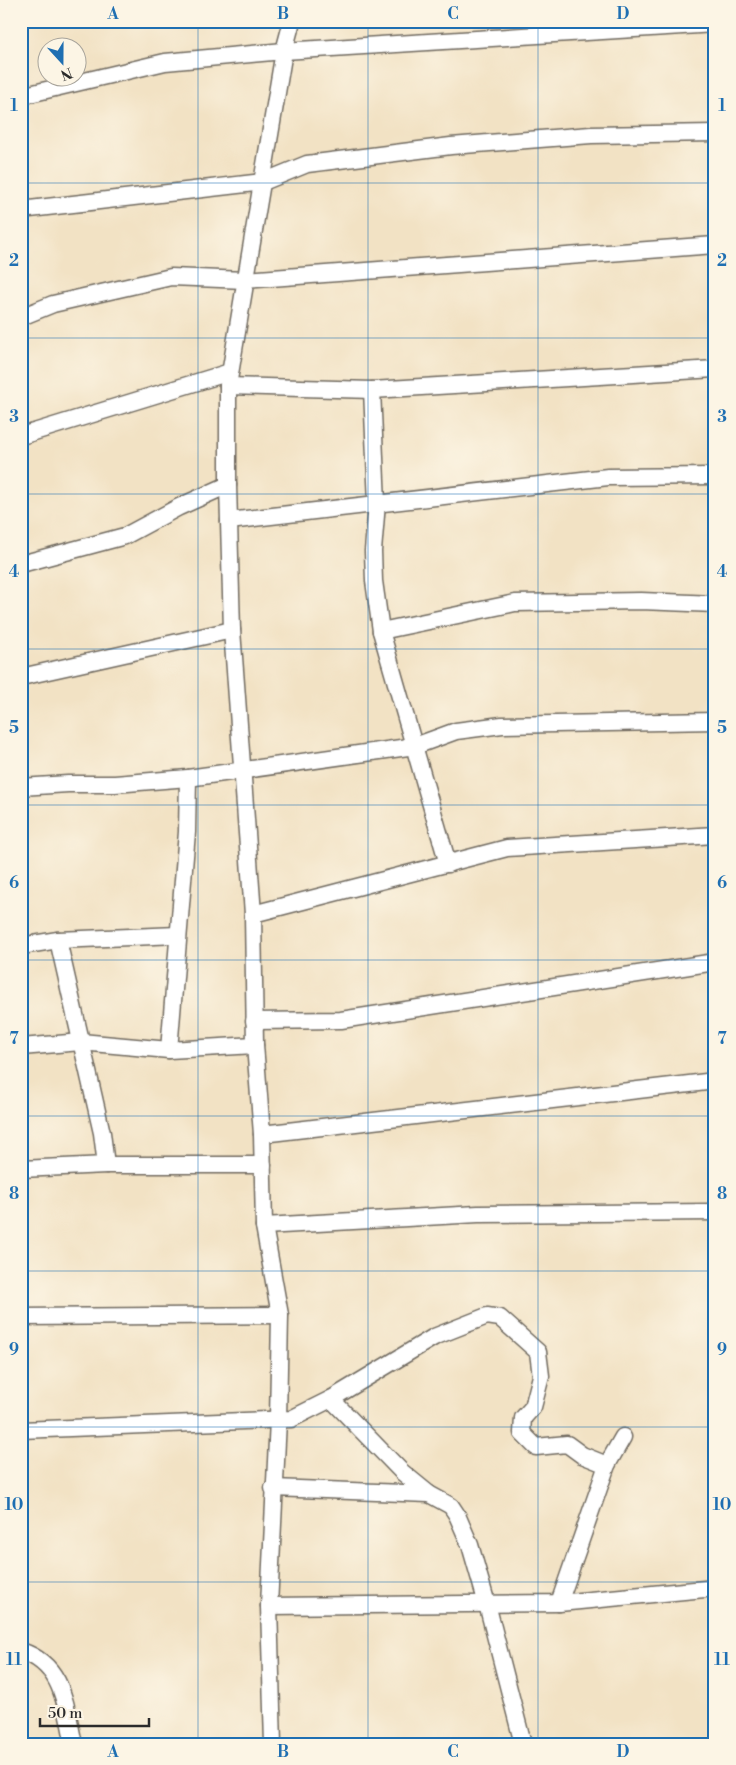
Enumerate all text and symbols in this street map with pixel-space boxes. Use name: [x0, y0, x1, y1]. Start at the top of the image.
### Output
text: A: [106, 4, 119, 24]
text: B: [277, 4, 289, 24]
text: C: [447, 4, 459, 24]
text: D: [617, 4, 630, 24]
north arrow: [38, 38, 88, 88]
text: N: [58, 63, 75, 84]
text: 1: [10, 96, 18, 116]
text: 1: [718, 96, 726, 116]
text: 2: [9, 251, 19, 271]
text: 2: [717, 251, 727, 271]
text: 3: [9, 407, 19, 427]
text: 3: [717, 407, 727, 427]
text: 4: [9, 562, 20, 582]
text: 4: [717, 562, 728, 582]
text: 5: [9, 718, 19, 738]
text: 5: [717, 718, 727, 738]
text: 6: [9, 873, 19, 893]
text: 6: [717, 873, 727, 893]
text: 7: [9, 1029, 19, 1049]
text: 7: [717, 1029, 727, 1049]
text: 8: [9, 1184, 19, 1204]
text: 8: [717, 1184, 727, 1204]
text: 9: [9, 1340, 19, 1360]
text: 9: [717, 1340, 727, 1360]
text: 10: [5, 1495, 23, 1515]
text: 10: [713, 1495, 731, 1515]
text: 11: [6, 1650, 22, 1670]
text: 11: [714, 1650, 730, 1670]
scale bar: [40, 1695, 149, 1727]
text: 50 m: [48, 1704, 82, 1723]
text: A: [106, 1742, 119, 1762]
text: B: [277, 1742, 289, 1762]
text: C: [447, 1742, 459, 1762]
text: D: [617, 1742, 630, 1762]

